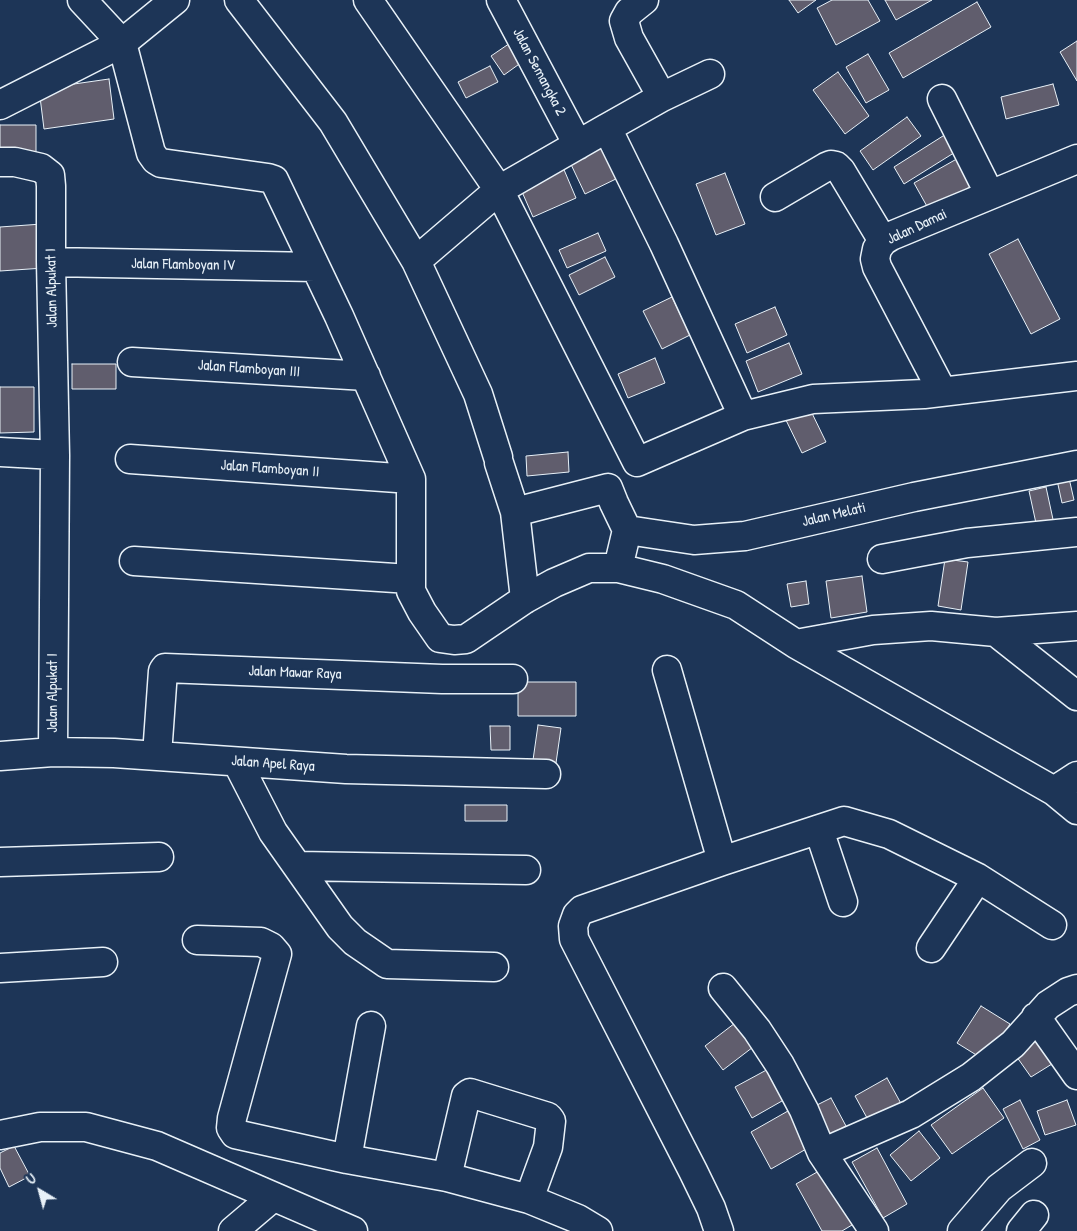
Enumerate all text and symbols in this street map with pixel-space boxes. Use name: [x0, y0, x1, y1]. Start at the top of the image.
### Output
street label: Jalan Semangka 2: [508, 25, 570, 119]
street label: Jalan Damai: [884, 205, 950, 249]
street label: Jalan Alpukat I: [42, 248, 62, 328]
street label: Jalan Flamboyan IV: [131, 255, 235, 275]
street label: Jalan Flamboyan III: [197, 356, 301, 382]
street label: Jalan Flamboyan II: [220, 457, 320, 481]
street label: Jalan Melati: [800, 499, 868, 531]
street label: Jalan Alpukat I: [44, 653, 62, 733]
street label: Jalan Mawar Raya: [248, 662, 342, 684]
street label: Jalan Apel Raya: [231, 752, 315, 776]
north arrow: [15, 1166, 65, 1216]
text: U: [22, 1169, 39, 1189]

